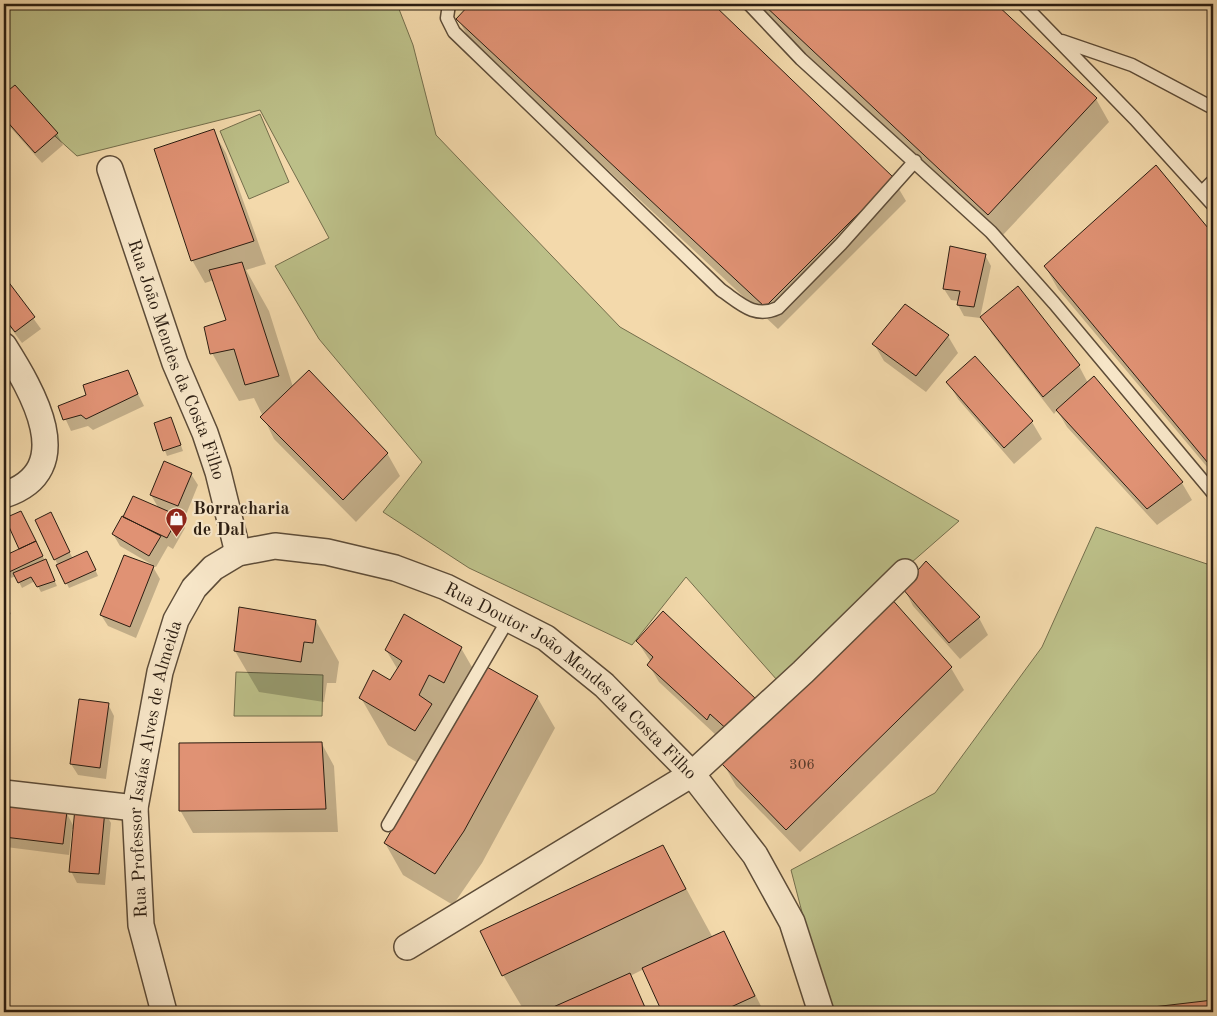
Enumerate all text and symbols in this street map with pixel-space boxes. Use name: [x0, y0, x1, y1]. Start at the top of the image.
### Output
street label: Rua João Mendes da Costa Filho: [124, 237, 228, 482]
place label: Borracharia de Dal: [193, 500, 290, 539]
shop icon: Borracharia de Dal: [165, 506, 189, 537]
street label: Rua Doutor João Mendes da Costa Filho: [441, 580, 700, 783]
street label: Rua Professor Isaías Alves de Almeida: [127, 618, 185, 919]
house number: 306: [789, 758, 815, 773]

